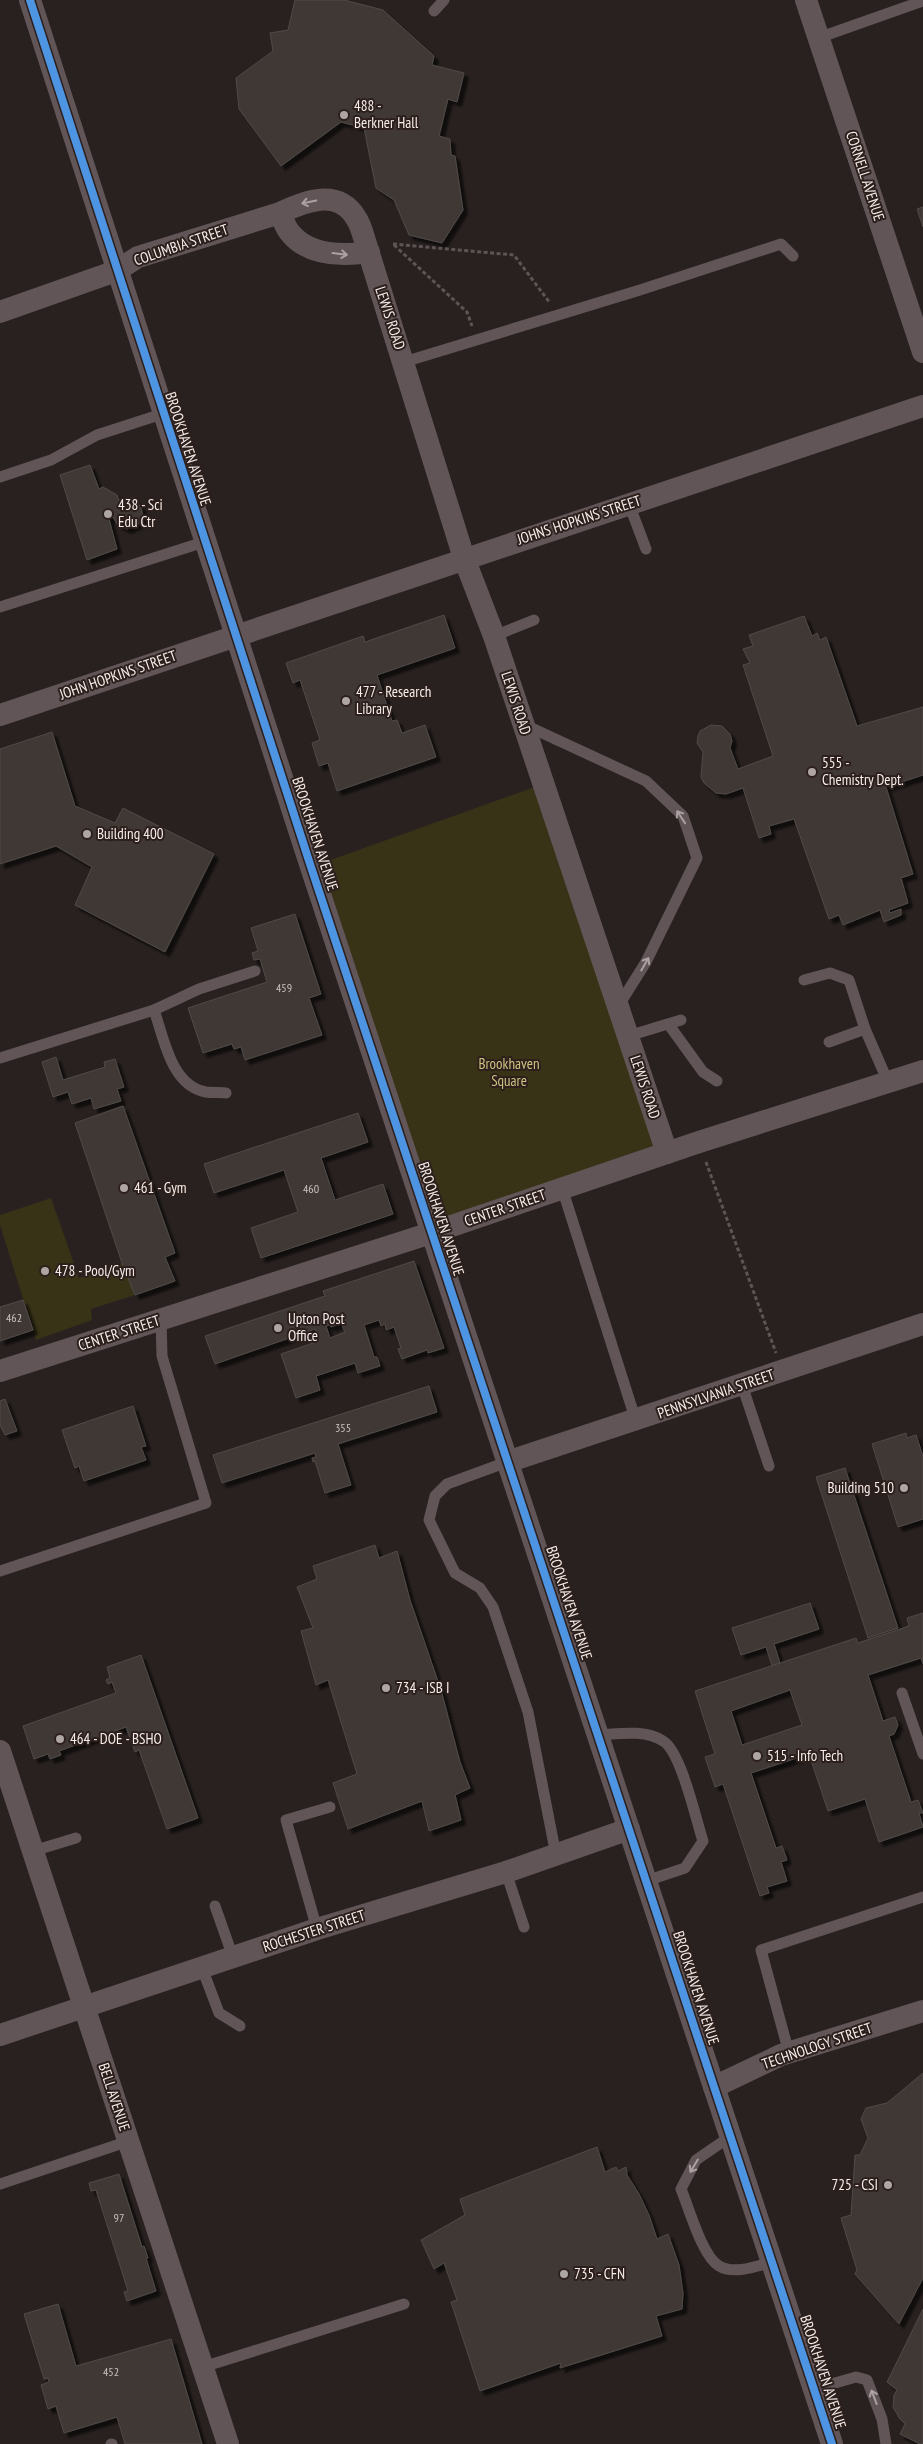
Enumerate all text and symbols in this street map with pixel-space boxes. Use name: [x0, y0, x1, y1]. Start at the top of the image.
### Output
place label: 488 - Berkner Hall: [354, 96, 419, 132]
marker: 488 - Berkner Hall: [338, 109, 350, 121]
street label: CORNELL AVENUE: [842, 128, 889, 223]
one-way arrow: [302, 197, 318, 207]
street label: COLUMBIA STREET: [131, 219, 231, 270]
one-way arrow: [331, 249, 347, 259]
street label: LEWIS ROAD: [371, 284, 410, 352]
street label: BROOKHAVEN AVENUE: [161, 389, 216, 508]
street label: JOHNS HOPKINS STREET: [514, 490, 643, 549]
place label: 438 - Sci Edu Ctr: [118, 495, 163, 531]
marker: 438 - Sci Edu Ctr: [102, 508, 114, 520]
street label: JOHN HOPKINS STREET: [56, 645, 179, 704]
street label: LEWIS ROAD: [497, 669, 536, 737]
place label: 477 - Research Library: [356, 682, 431, 718]
marker: 477 - Research Library: [340, 695, 352, 707]
place label: 555 - Chemistry Dept.: [822, 753, 904, 789]
marker: 555 - Chemistry Dept.: [806, 766, 818, 778]
street label: BROOKHAVEN AVENUE: [288, 774, 343, 893]
one-way arrow: [676, 810, 686, 824]
place label: Building 400: [97, 824, 164, 843]
marker: Building 400: [81, 828, 93, 840]
one-way arrow: [640, 957, 650, 972]
house number: 459: [276, 980, 292, 995]
street label: LEWIS ROAD: [626, 1053, 665, 1121]
park label: Brookhaven Square: [478, 1054, 540, 1090]
street label: BROOKHAVEN AVENUE: [414, 1159, 469, 1278]
place label: 461 - Gym: [134, 1178, 187, 1197]
house number: 460: [303, 1181, 319, 1196]
marker: 461 - Gym: [118, 1182, 130, 1194]
street label: CENTER STREET: [462, 1185, 548, 1230]
place label: 478 - Pool/Gym: [55, 1261, 135, 1280]
marker: 478 - Pool/Gym: [39, 1265, 51, 1277]
place label: Upton Post Office: [288, 1309, 345, 1345]
house number: 462: [6, 1310, 22, 1325]
street label: CENTER STREET: [76, 1310, 162, 1355]
marker: Upton Post Office: [272, 1322, 284, 1334]
street label: PENNSYLVANIA STREET: [655, 1365, 777, 1422]
house number: 355: [335, 1420, 351, 1435]
place label: Building 510: [827, 1478, 894, 1497]
marker: Building 510: [898, 1482, 910, 1494]
street label: BROOKHAVEN AVENUE: [542, 1543, 597, 1662]
place label: 734 - ISB I: [396, 1678, 450, 1697]
marker: 734 - ISB I: [380, 1682, 392, 1694]
place label: 464 - DOE - BSHO: [70, 1729, 162, 1748]
marker: 464 - DOE - BSHO: [54, 1733, 66, 1745]
place label: 515 - Info Tech: [767, 1746, 843, 1765]
marker: 515 - Info Tech: [751, 1750, 763, 1762]
street label: ROCHESTER STREET: [260, 1905, 368, 1956]
street label: BROOKHAVEN AVENUE: [669, 1928, 724, 2047]
street label: TECHNOLOGY STREET: [759, 2018, 875, 2073]
street label: BELL AVENUE: [95, 2060, 134, 2133]
one-way arrow: [688, 2159, 699, 2173]
place label: 725 - CSI: [831, 2175, 878, 2194]
marker: 725 - CSI: [882, 2179, 894, 2191]
house number: 97: [114, 2210, 124, 2225]
place label: 735 - CFN: [574, 2264, 625, 2283]
marker: 735 - CFN: [558, 2268, 570, 2280]
street label: BROOKHAVEN AVENUE: [796, 2312, 851, 2431]
house number: 452: [103, 2364, 119, 2379]
one-way arrow: [869, 2390, 878, 2405]

